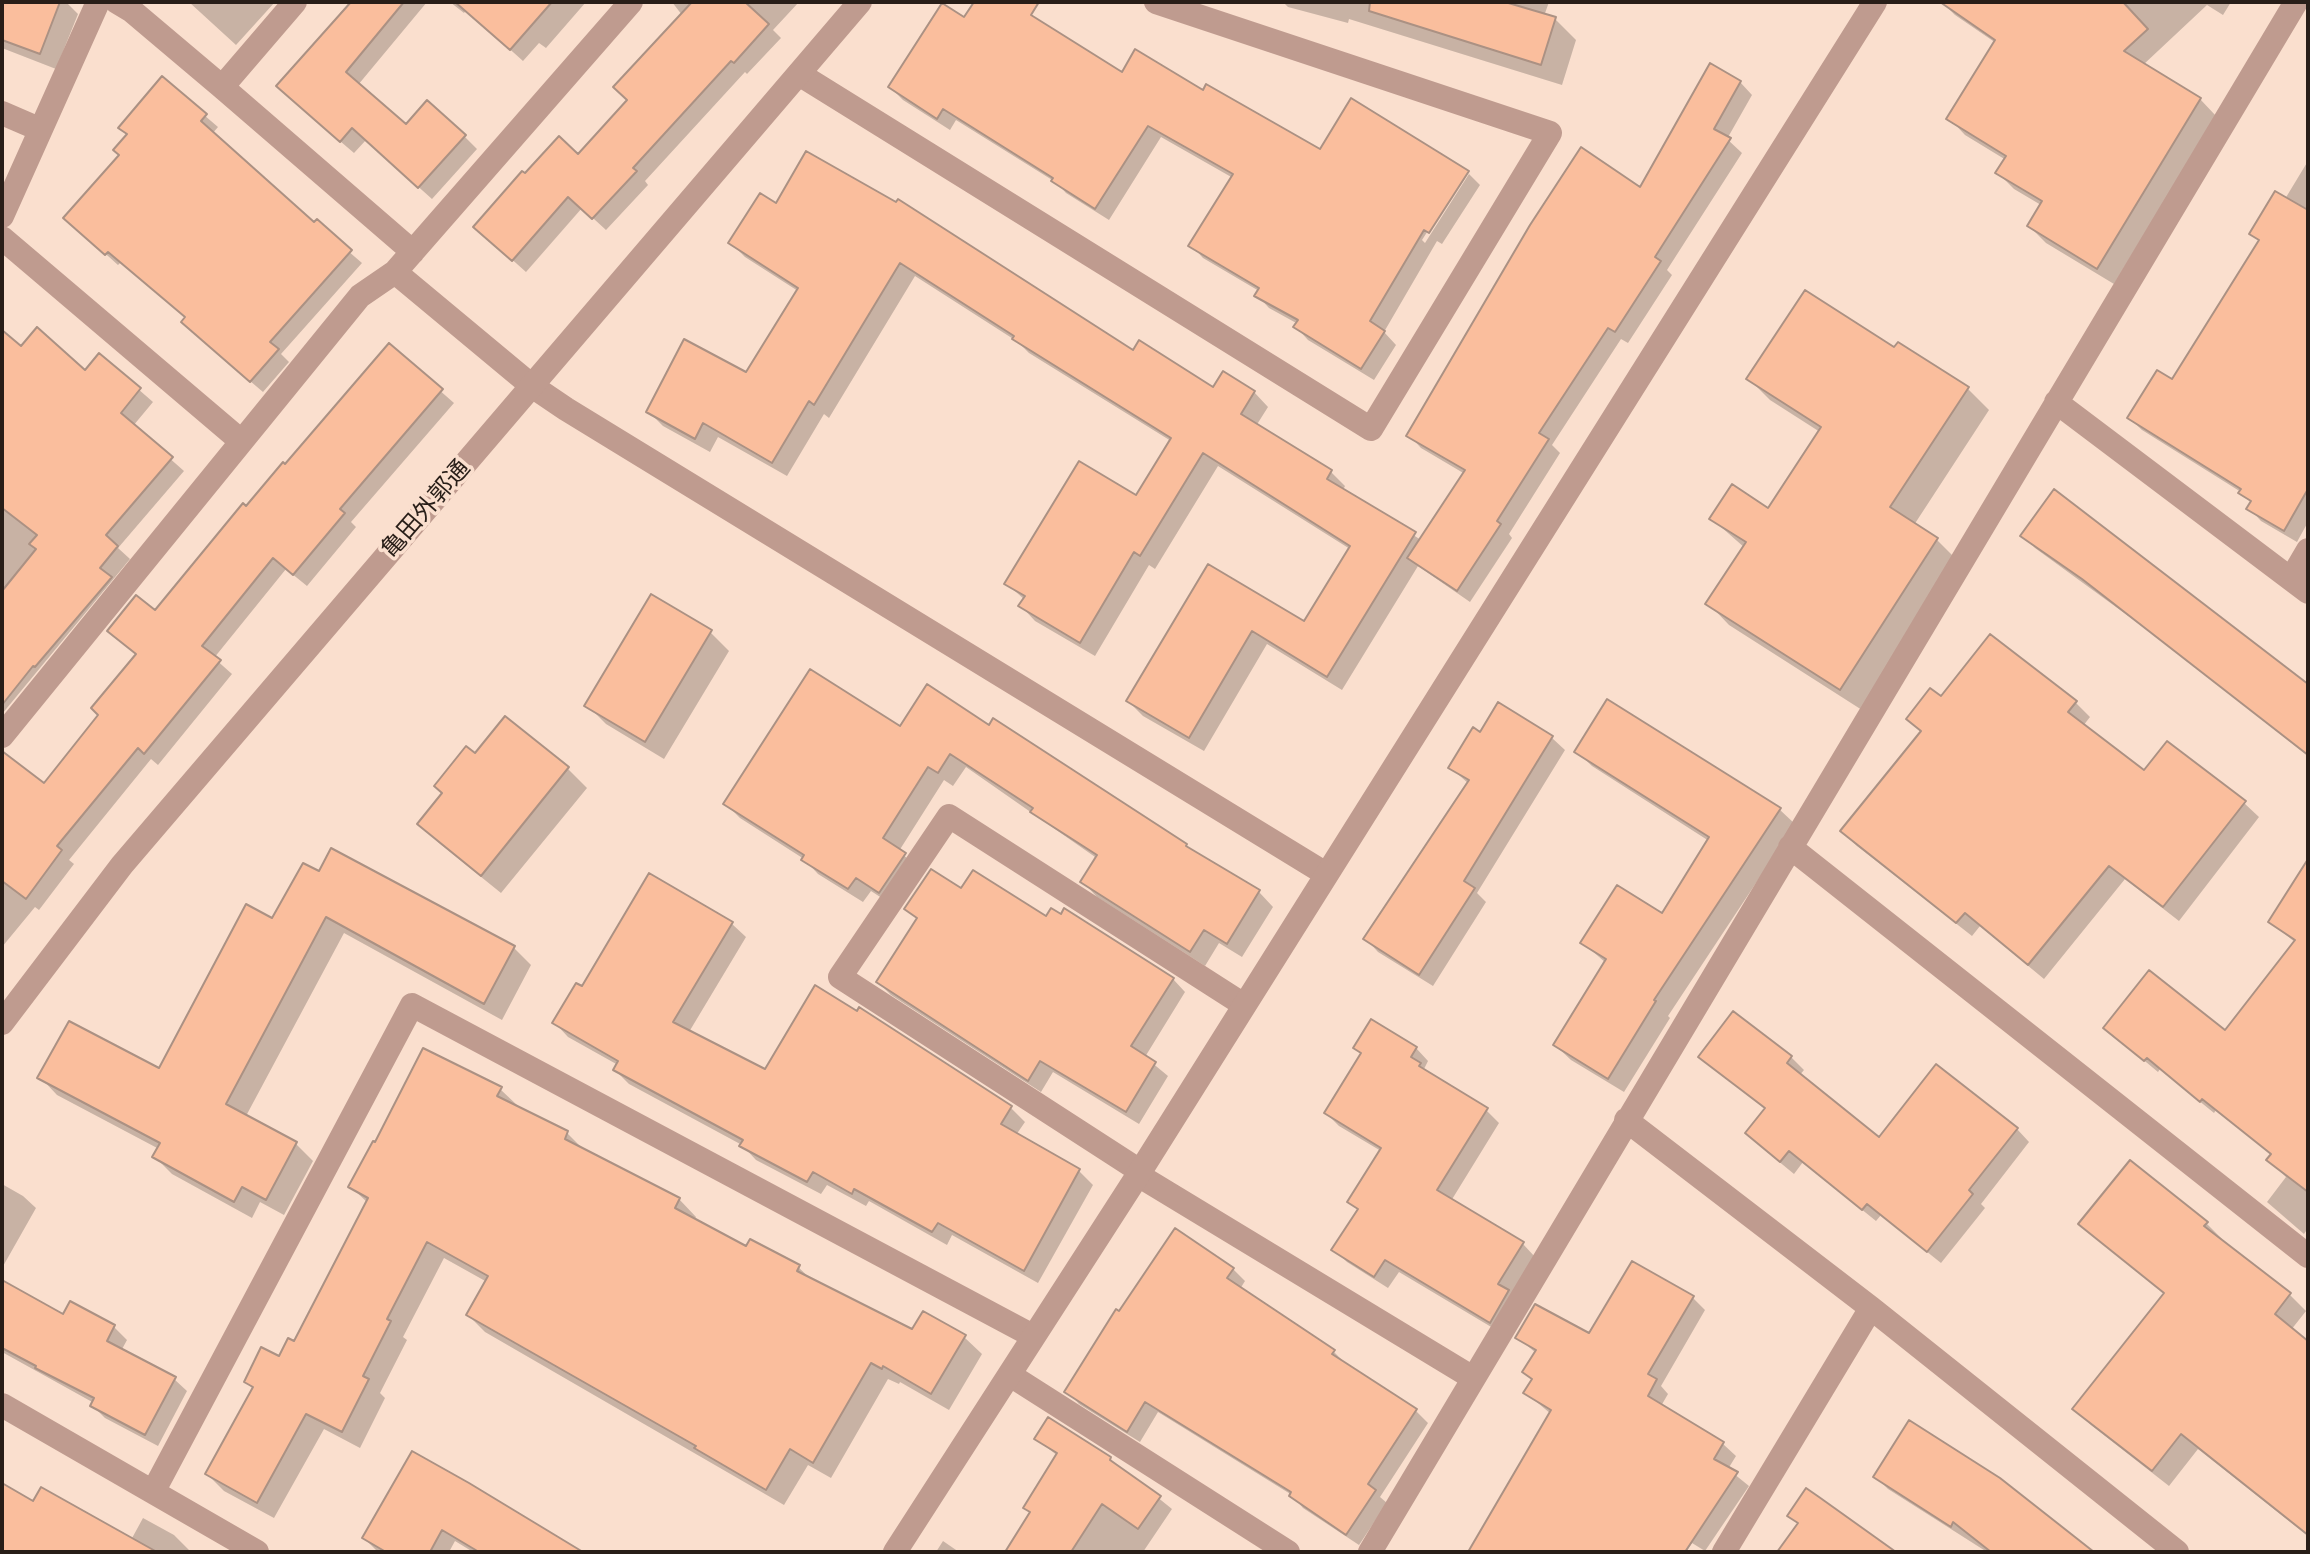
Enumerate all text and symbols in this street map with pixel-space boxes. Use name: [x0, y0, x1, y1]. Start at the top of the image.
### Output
street label: 亀田外郭通: [376, 454, 476, 564]

